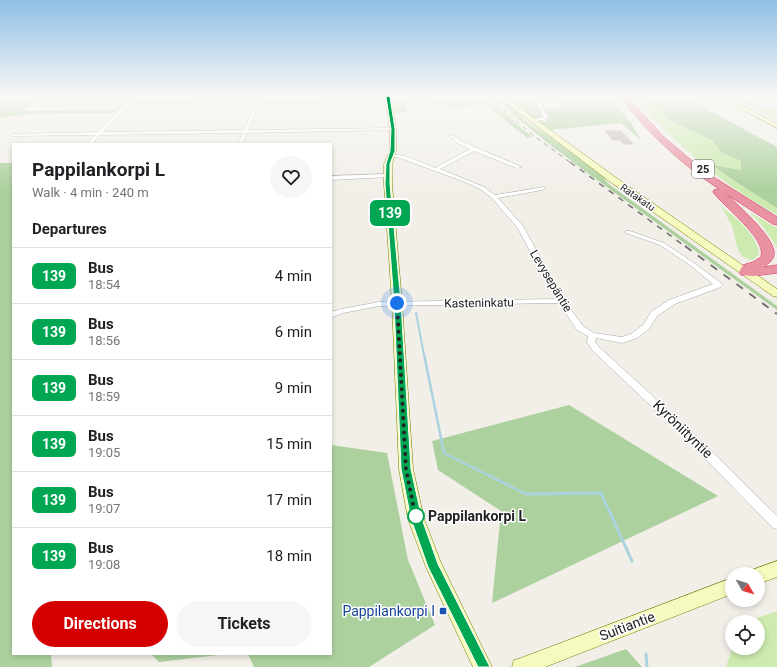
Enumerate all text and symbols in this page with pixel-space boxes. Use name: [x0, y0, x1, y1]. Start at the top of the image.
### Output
button: heart: [270, 156, 312, 198]
text: Pappilankorpi L: [32, 158, 165, 181]
road number: 25: [692, 160, 714, 178]
street label: Ratakatu: [618, 182, 657, 213]
text: Walk · 4 min · 240 m: [32, 185, 149, 200]
line badge: 139: [367, 200, 413, 226]
text: 139: [378, 205, 402, 221]
text: Departures: [32, 220, 107, 238]
street label: Levysepäntie: [527, 247, 575, 315]
text: Bus: [88, 259, 114, 277]
text: 4 min: [275, 267, 312, 285]
text: 139: [42, 268, 66, 284]
text: 18:54: [88, 277, 120, 292]
your location: [387, 293, 407, 313]
street label: Kasteninkatu: [444, 295, 514, 311]
text: Bus: [88, 315, 114, 333]
text: 6 min: [275, 323, 312, 341]
text: 139: [42, 324, 66, 340]
text: 18:56: [88, 333, 120, 348]
text: Bus: [88, 371, 114, 389]
text: 9 min: [275, 379, 312, 397]
text: 139: [42, 380, 66, 396]
text: 18:59: [88, 389, 120, 404]
street label: Kyröniityntie: [650, 397, 716, 461]
text: Bus: [88, 427, 114, 445]
text: 15 min: [266, 435, 312, 453]
text: 139: [42, 436, 66, 452]
text: 19:05: [88, 445, 120, 460]
text: Bus: [88, 483, 114, 501]
text: 17 min: [266, 491, 312, 509]
text: 139: [42, 492, 66, 508]
text: 19:07: [88, 501, 120, 516]
marker: Pappilankorpi L: [407, 507, 425, 525]
place label: Pappilankorpi L: [428, 508, 527, 524]
text: Bus: [88, 539, 114, 557]
text: 18 min: [266, 547, 312, 565]
text: 139: [42, 548, 66, 564]
text: 19:08: [88, 557, 120, 572]
north arrow: [725, 567, 765, 607]
map controls: [725, 567, 765, 655]
button: Directions: [32, 601, 168, 647]
button: Tickets: [176, 601, 312, 647]
place label: Pappilankorpi I: [342, 603, 435, 619]
marker: Pappilankorpi I: [438, 606, 448, 616]
street label: Suitiantie: [597, 608, 657, 644]
button: locate: [725, 615, 765, 655]

